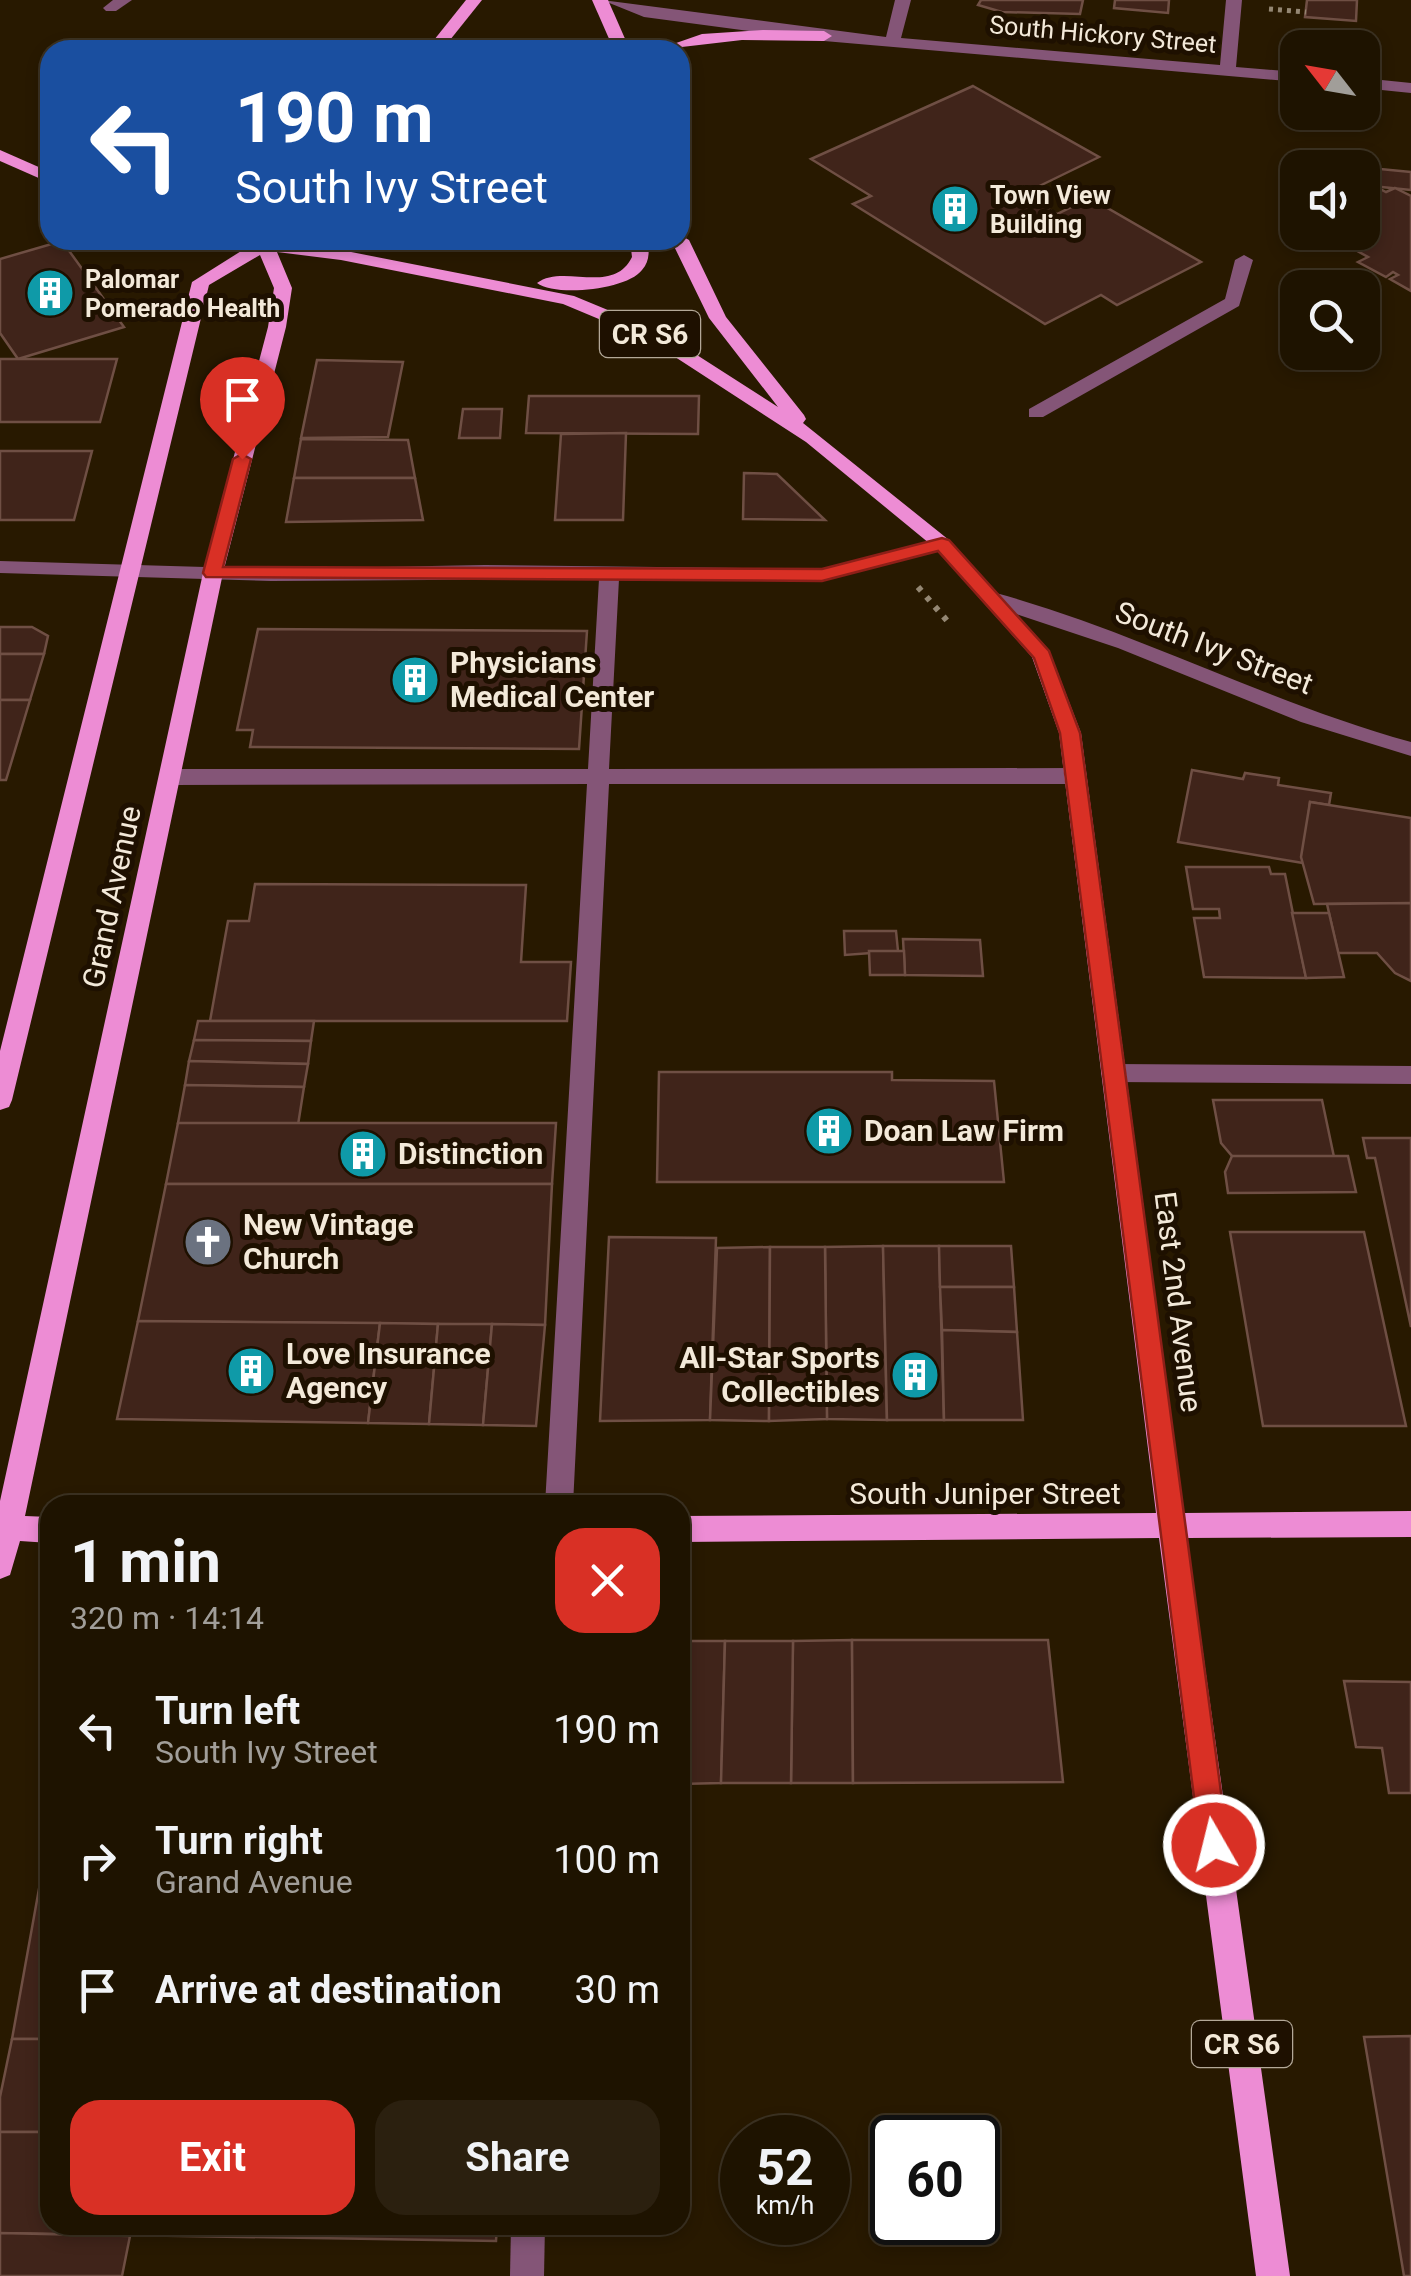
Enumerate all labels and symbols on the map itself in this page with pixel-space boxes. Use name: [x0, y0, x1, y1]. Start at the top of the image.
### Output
street label: South Hickory Street: [988, 10, 1218, 59]
north arrow: [1280, 30, 1380, 130]
place label: Town View Building: [990, 181, 1111, 239]
building icon: Town View Building: [929, 183, 981, 235]
place label: Palomar Pomerado Health: [85, 265, 280, 323]
building icon: Palomar Pomerado Health: [24, 267, 76, 319]
road number: CR S6: [600, 311, 700, 357]
pin: [200, 357, 285, 460]
street label: South Ivy Street: [1110, 594, 1318, 701]
place label: Physicians Medical Center: [450, 645, 654, 714]
building icon: Physicians Medical Center: [389, 654, 441, 706]
street label: Grand Avenue: [75, 803, 148, 991]
building icon: Doan Law Firm: [803, 1105, 855, 1157]
place label: Doan Law Firm: [864, 1113, 1064, 1148]
building icon: Distinction: [337, 1128, 389, 1180]
place label: Distinction: [398, 1136, 543, 1171]
street label: East 2nd Avenue: [1148, 1190, 1209, 1414]
place label: New Vintage Church: [243, 1207, 414, 1276]
church icon: New Vintage Church: [182, 1216, 234, 1268]
place label: Love Insurance Agency: [286, 1336, 491, 1405]
place label: All-Star Sports Collectibles: [679, 1340, 880, 1409]
building icon: Love Insurance Agency: [225, 1345, 277, 1397]
building icon: All-Star Sports Collectibles: [889, 1349, 941, 1401]
street label: South Juniper Street: [849, 1476, 1121, 1511]
position arrow: [1162, 1793, 1266, 1897]
road number: CR S6: [1192, 2021, 1292, 2067]
speed limit sign: 60: [870, 2115, 1000, 2245]

